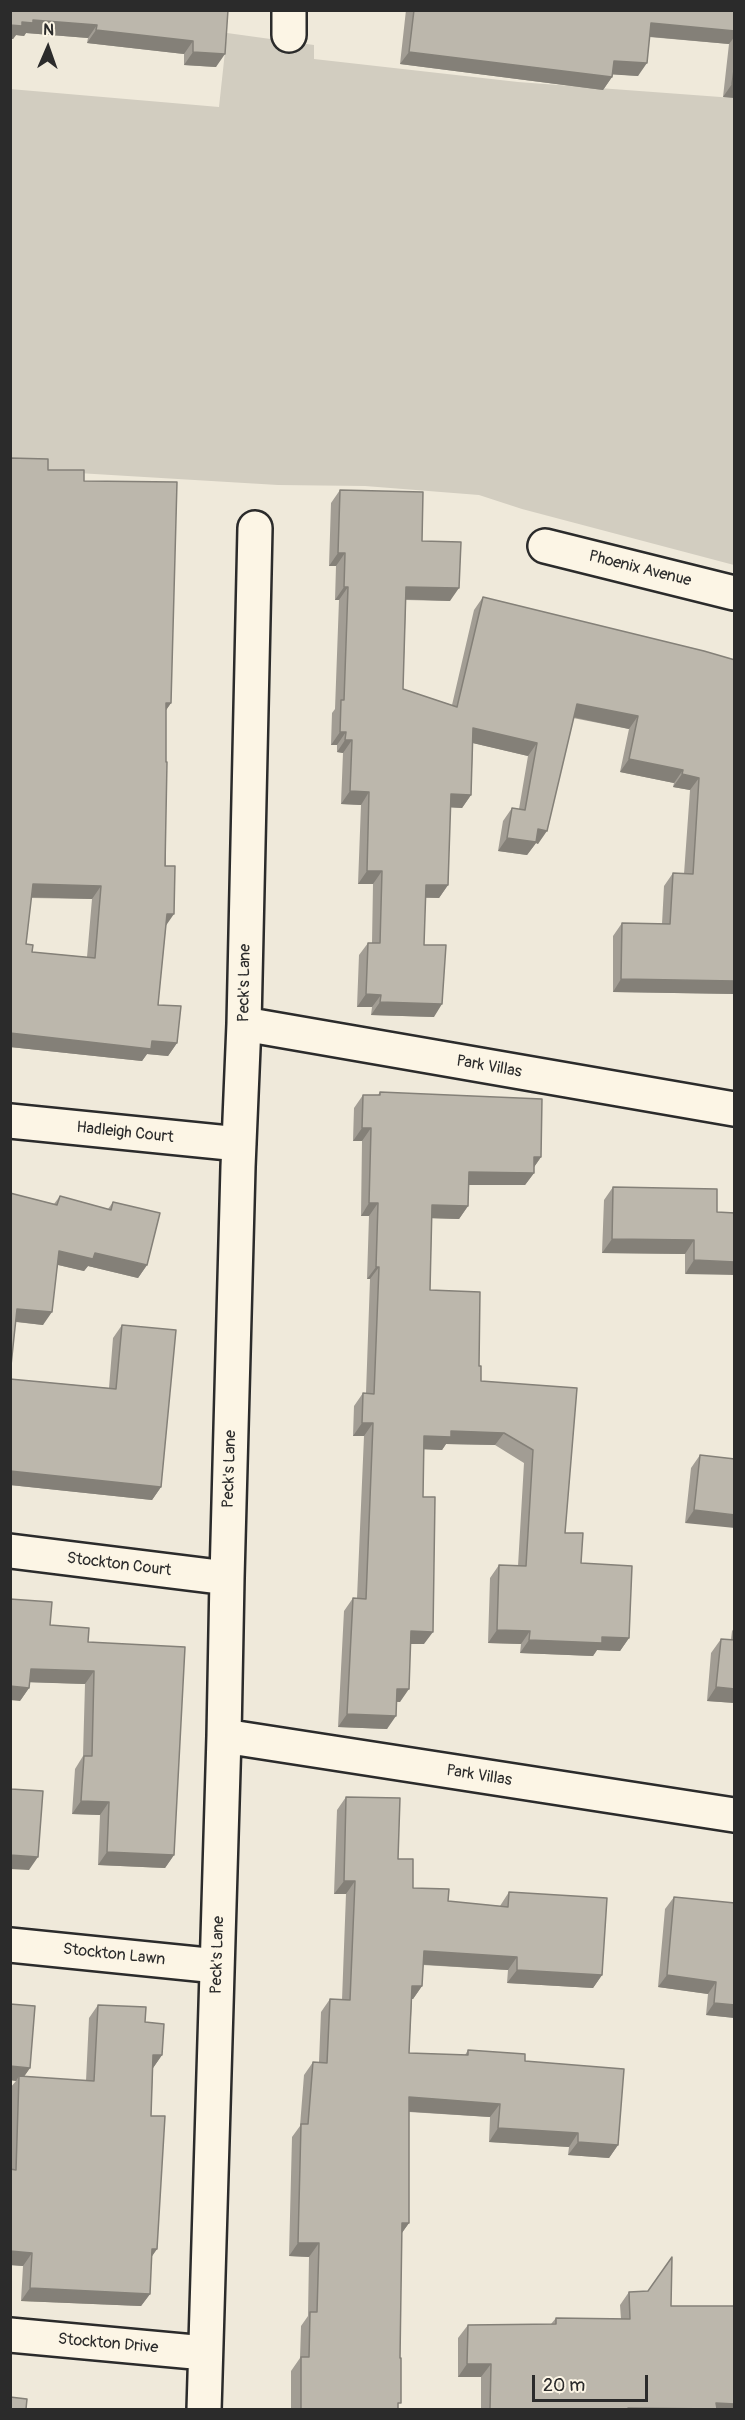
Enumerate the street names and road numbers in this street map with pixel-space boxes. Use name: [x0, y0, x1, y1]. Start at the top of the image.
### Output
street label: Phoenix Avenue: [587, 547, 693, 591]
street label: Peck's Lane: [235, 944, 255, 1022]
street label: Park Villas: [455, 1052, 523, 1082]
street label: Hadleigh Court: [75, 1118, 175, 1148]
street label: Peck's Lane: [219, 1430, 241, 1508]
street label: Stockton Court: [66, 1549, 172, 1581]
street label: Park Villas: [445, 1761, 513, 1791]
street label: Peck's Lane: [207, 1916, 229, 1994]
street label: Stockton Lawn: [62, 1940, 166, 1970]
street label: Stockton Drive: [57, 2330, 159, 2358]

